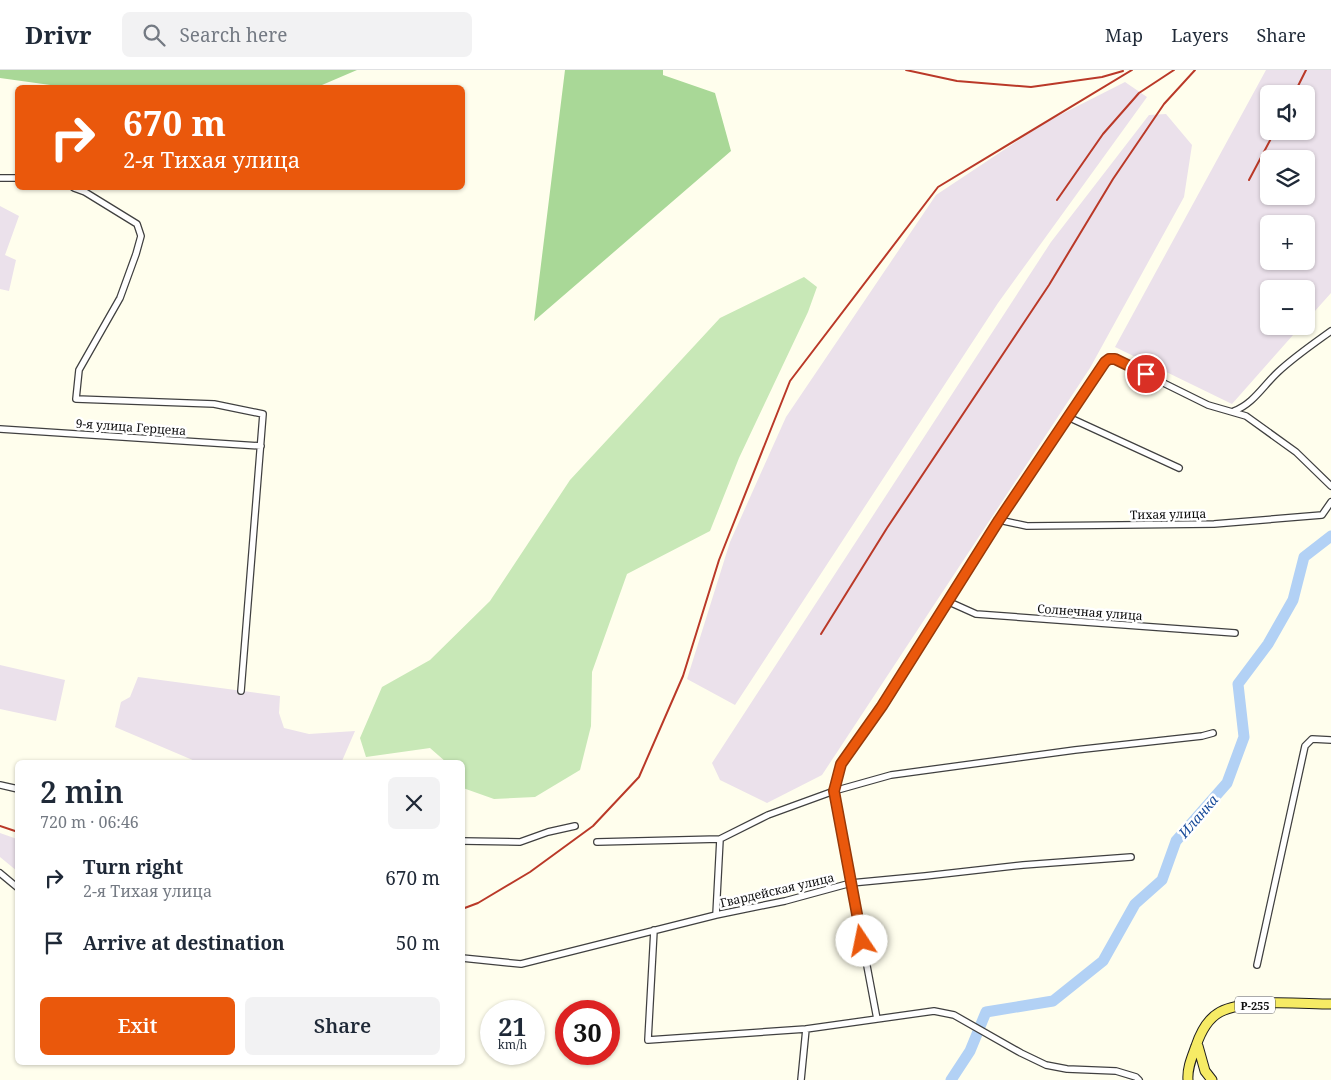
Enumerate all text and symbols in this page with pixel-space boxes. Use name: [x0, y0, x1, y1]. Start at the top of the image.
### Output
search box: [122, 12, 472, 57]
text: Drivr: [25, 18, 92, 51]
icon: search: [140, 21, 168, 49]
text: Search here: [180, 22, 287, 48]
text: Map: [1105, 23, 1143, 47]
text: Layers: [1171, 23, 1229, 47]
text: Share: [1257, 23, 1306, 47]
map controls: [1260, 85, 1315, 335]
button: sound: [1260, 85, 1315, 140]
text: 670 m: [123, 99, 226, 146]
icon: right: [40, 105, 105, 170]
text: 2-я Тихая улица: [123, 144, 300, 174]
button: layers: [1260, 150, 1315, 205]
button: +: [1260, 215, 1315, 270]
button: −: [1260, 280, 1315, 335]
pin: [1125, 353, 1167, 395]
icon: arrive: [1132, 360, 1160, 388]
street label: 9-я улица Герцена: [75, 415, 187, 439]
street label: Тихая улица: [1130, 505, 1206, 523]
street label: Солнечная улица: [1037, 600, 1143, 624]
text: 2 min: [40, 771, 124, 812]
button: close: [388, 777, 440, 829]
water label: Иланка: [1173, 790, 1222, 842]
text: 720 m · 06:46: [40, 811, 139, 833]
text: Turn right: [83, 854, 183, 880]
icon: right: [40, 864, 68, 892]
text: 670 m: [385, 865, 440, 891]
street label: Гвардейская улица: [718, 869, 836, 911]
text: 2-я Тихая улица: [83, 880, 212, 902]
position arrow: [835, 914, 887, 966]
icon: arrive: [40, 929, 68, 957]
text: Arrive at destination: [83, 930, 285, 956]
text: 50 m: [396, 930, 440, 956]
road number: Р-255: [1235, 996, 1275, 1014]
button: Exit: [40, 997, 235, 1055]
button: Share: [245, 997, 440, 1055]
speed limit sign: 30: [555, 1000, 620, 1065]
text: 21: [498, 1009, 527, 1043]
text: km/h: [498, 1036, 527, 1053]

